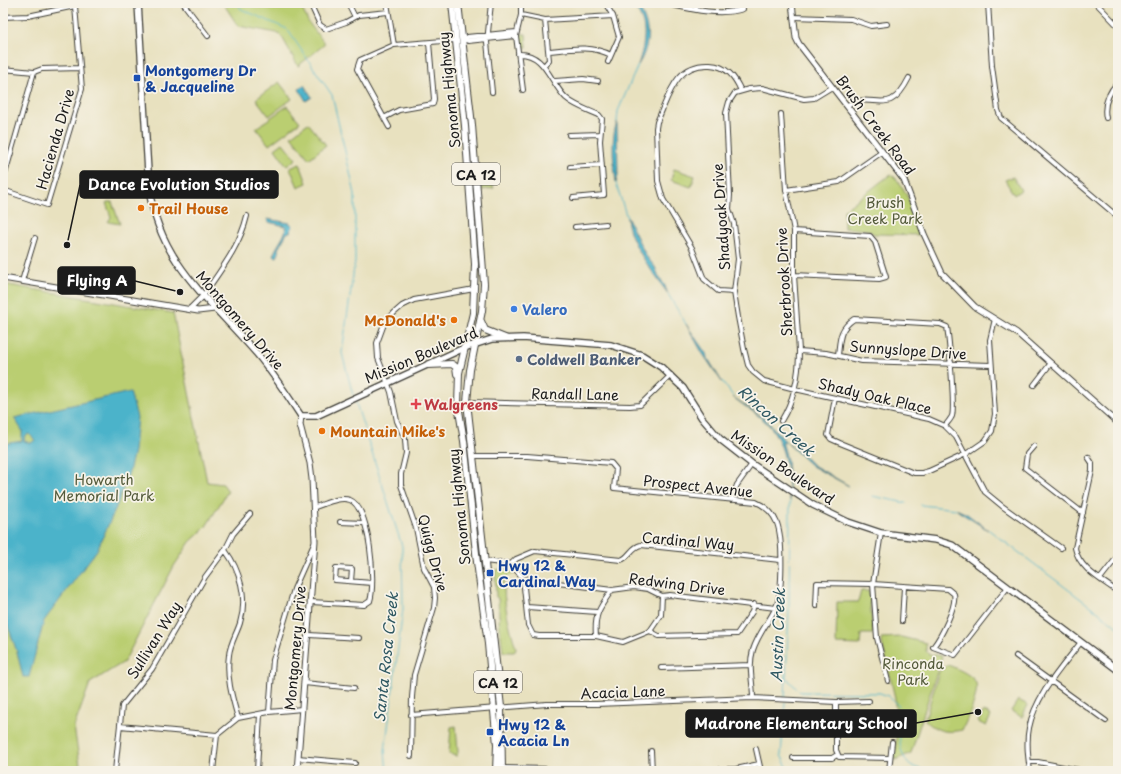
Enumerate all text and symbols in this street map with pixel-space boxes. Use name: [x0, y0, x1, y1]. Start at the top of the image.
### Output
street label: Sonoma Highway: [432, 31, 466, 149]
place label: Montgomery Dr & Jacqueline: [145, 60, 257, 97]
street label: Brush Creek Road: [831, 71, 921, 179]
marker: Montgomery Dr & Jacqueline: [132, 73, 142, 83]
street label: Hacienda Drive: [31, 86, 79, 192]
road number: CA 12: [452, 163, 500, 185]
street label: Shadyoak Drive: [707, 163, 735, 271]
callout: Dance Evolution Studios: [80, 171, 278, 198]
text: Dance Evolution Studios: [88, 172, 270, 195]
park label: Brush Creek Park: [847, 192, 923, 229]
place label: Trail House: [149, 198, 229, 219]
marker: Trail House: [136, 203, 146, 213]
street label: Sherbrook Drive: [771, 227, 797, 337]
street label: Montgomery Drive: [191, 266, 289, 374]
callout: Flying A: [58, 267, 135, 294]
text: Flying A: [67, 268, 128, 291]
place label: Valero: [522, 299, 567, 320]
marker: Valero: [509, 304, 519, 314]
place label: McDonald's: [364, 310, 446, 331]
marker: McDonald's: [449, 315, 459, 325]
street label: Mission Boulevard: [361, 322, 481, 388]
street label: Sunnyslope Drive: [849, 335, 967, 365]
place label: Coldwell Banker: [527, 349, 642, 370]
marker: Coldwell Banker: [514, 354, 524, 364]
street label: Shady Oak Place: [816, 373, 934, 419]
water label: Rincon Creek: [733, 379, 821, 462]
street label: Randall Lane: [531, 383, 619, 405]
place label: Walgreens: [424, 394, 498, 415]
marker: Walgreens: [411, 399, 421, 409]
place label: Mountain Mike's: [330, 421, 445, 442]
street label: Mission Boulevard: [727, 424, 839, 510]
marker: Mountain Mike's: [317, 426, 327, 436]
street label: Sonoma Highway: [442, 448, 476, 566]
park label: Howarth Memorial Park: [54, 469, 155, 506]
street label: Prospect Avenue: [642, 470, 754, 502]
street label: Quigg Drive: [413, 512, 453, 594]
street label: Cardinal Way: [641, 527, 735, 555]
place label: Hwy 12 & Cardinal Way: [498, 555, 596, 592]
marker: Hwy 12 & Cardinal Way: [485, 568, 495, 578]
street label: Redwing Drive: [628, 568, 726, 600]
street label: Montgomery Drive: [279, 585, 311, 711]
water label: Austin Creek: [764, 587, 790, 682]
water label: Santa Rosa Creek: [367, 590, 403, 723]
street label: Sullivan Way: [122, 597, 186, 683]
park label: Rinconda Park: [882, 653, 944, 690]
road number: CA 12: [474, 671, 522, 693]
street label: Acacia Lane: [580, 680, 666, 704]
callout: Madrone Elementary School: [686, 710, 916, 737]
text: Madrone Elementary School: [694, 711, 908, 734]
place label: Hwy 12 & Acacia Ln: [498, 714, 570, 751]
marker: Hwy 12 & Acacia Ln: [485, 727, 495, 737]

